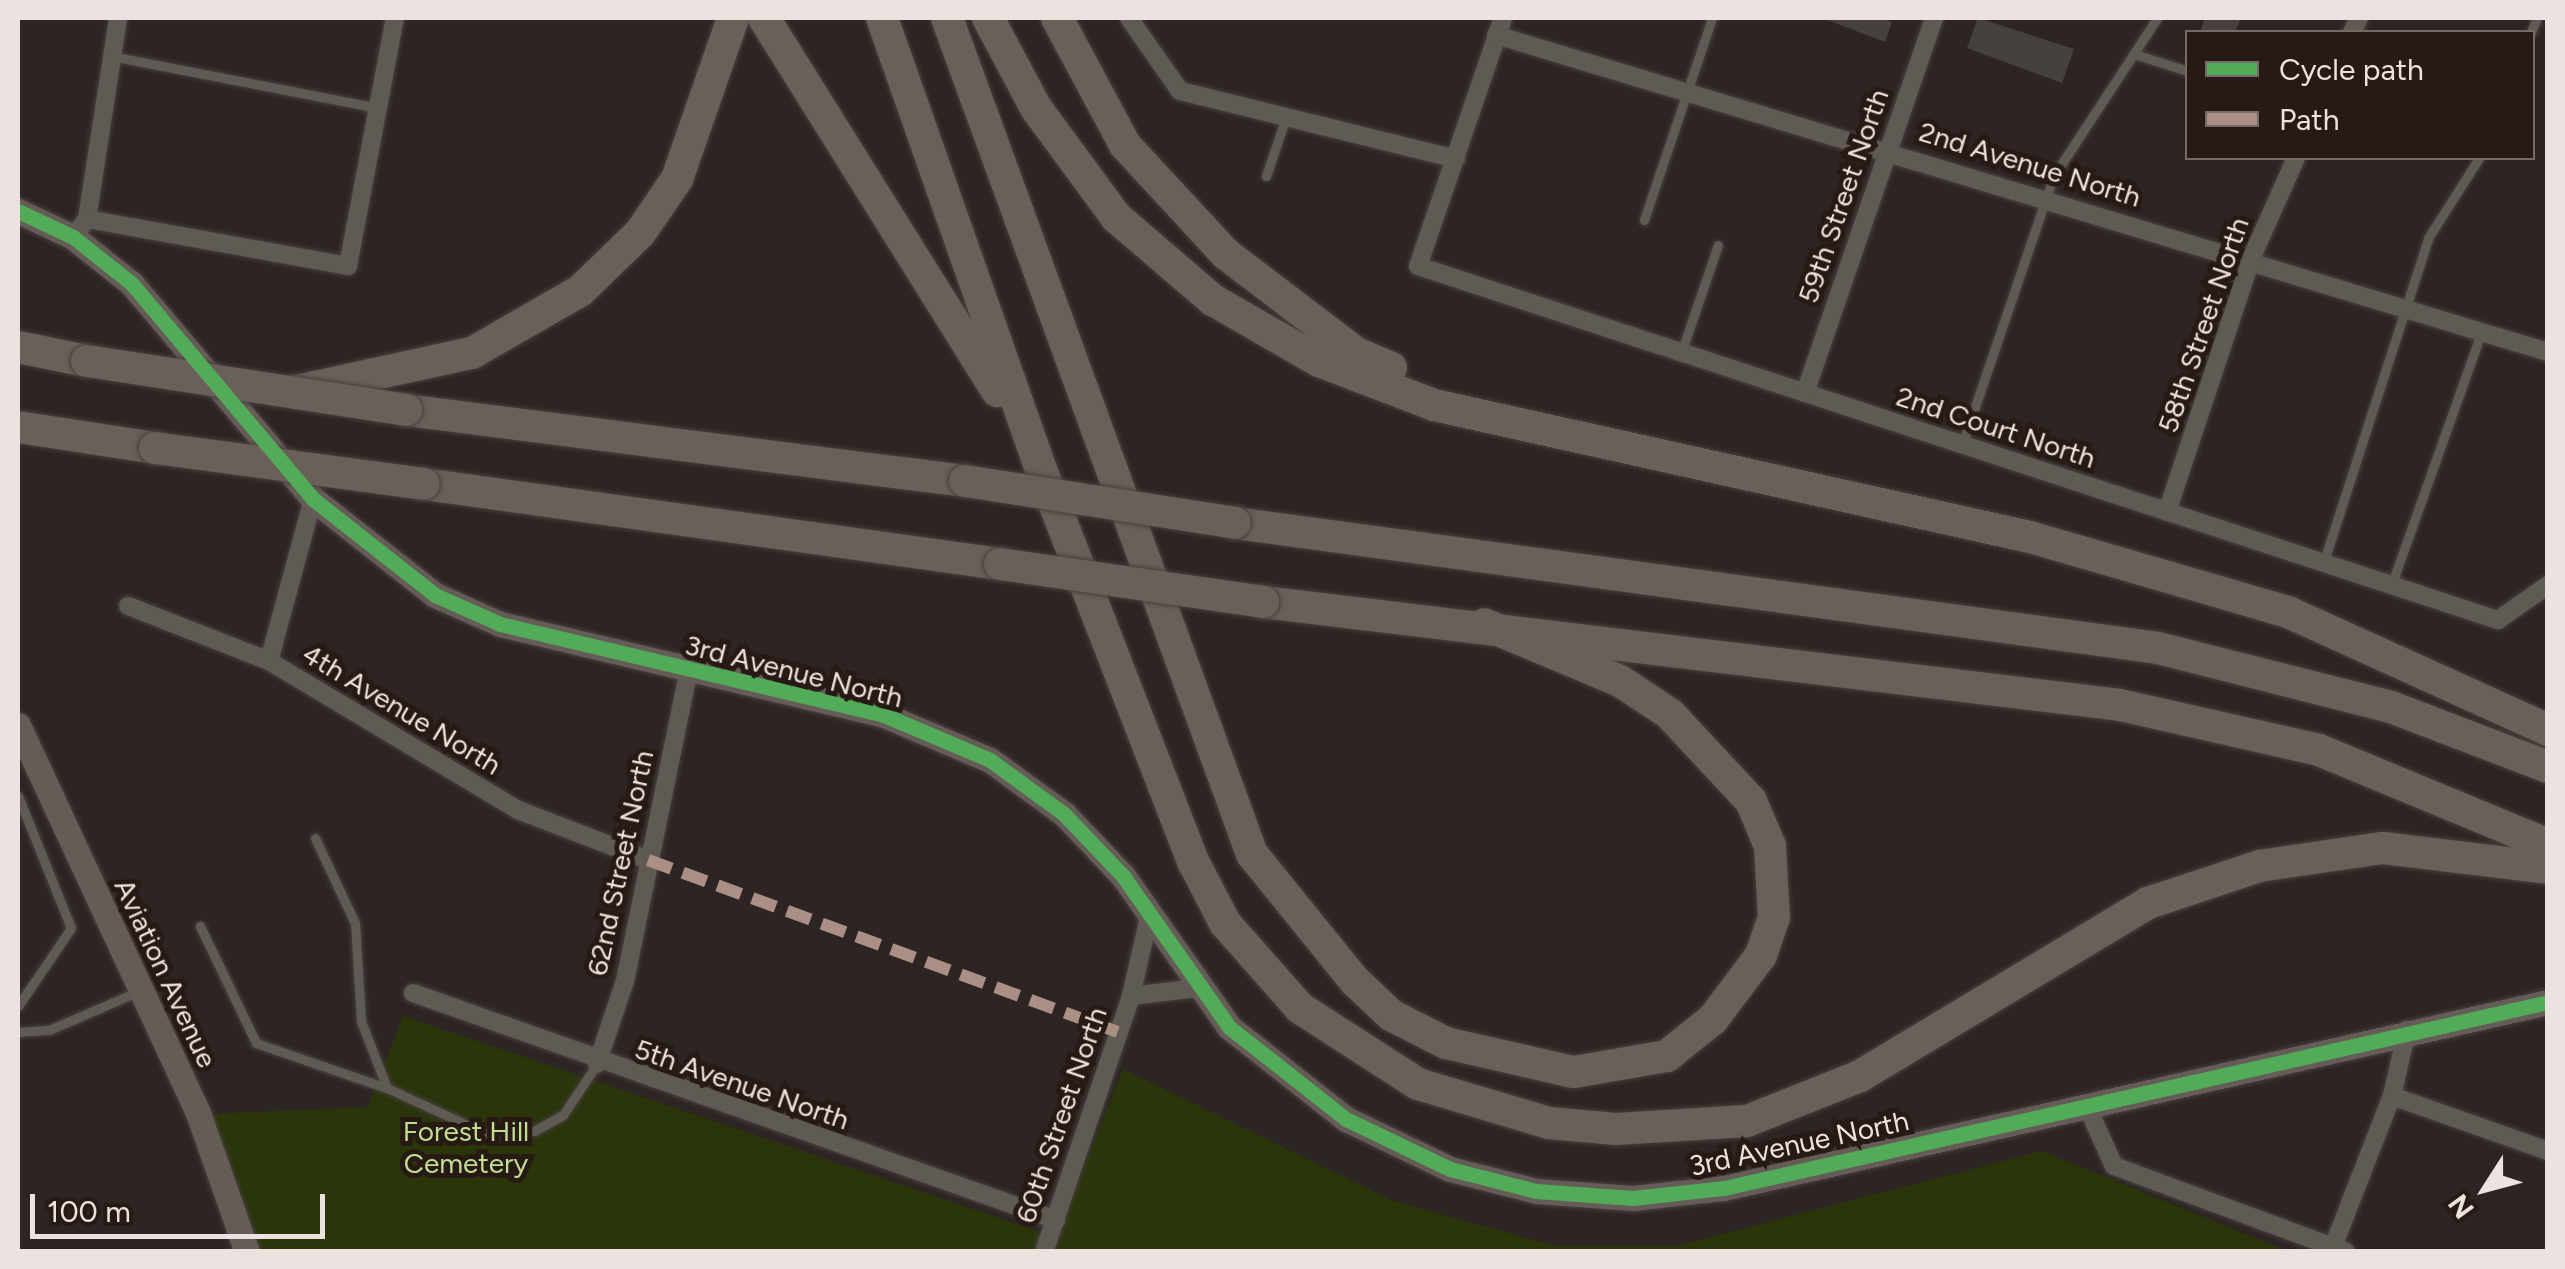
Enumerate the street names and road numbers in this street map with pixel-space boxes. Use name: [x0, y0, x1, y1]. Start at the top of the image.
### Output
street label: 59th Street North: [1791, 85, 1895, 307]
street label: 2nd Avenue North: [1915, 114, 2145, 214]
street label: 58th Street North: [2150, 213, 2256, 437]
street label: 2nd Court North: [1892, 379, 2100, 475]
street label: 3rd Avenue North: [682, 628, 906, 714]
street label: 4th Avenue North: [297, 636, 507, 782]
street label: 62nd Street North: [580, 747, 660, 979]
street label: Aviation Avenue: [108, 873, 224, 1073]
street label: 60th Street North: [1008, 1003, 1114, 1227]
street label: 5th Avenue North: [630, 1032, 854, 1136]
street label: 3rd Avenue North: [1686, 1103, 1912, 1183]

